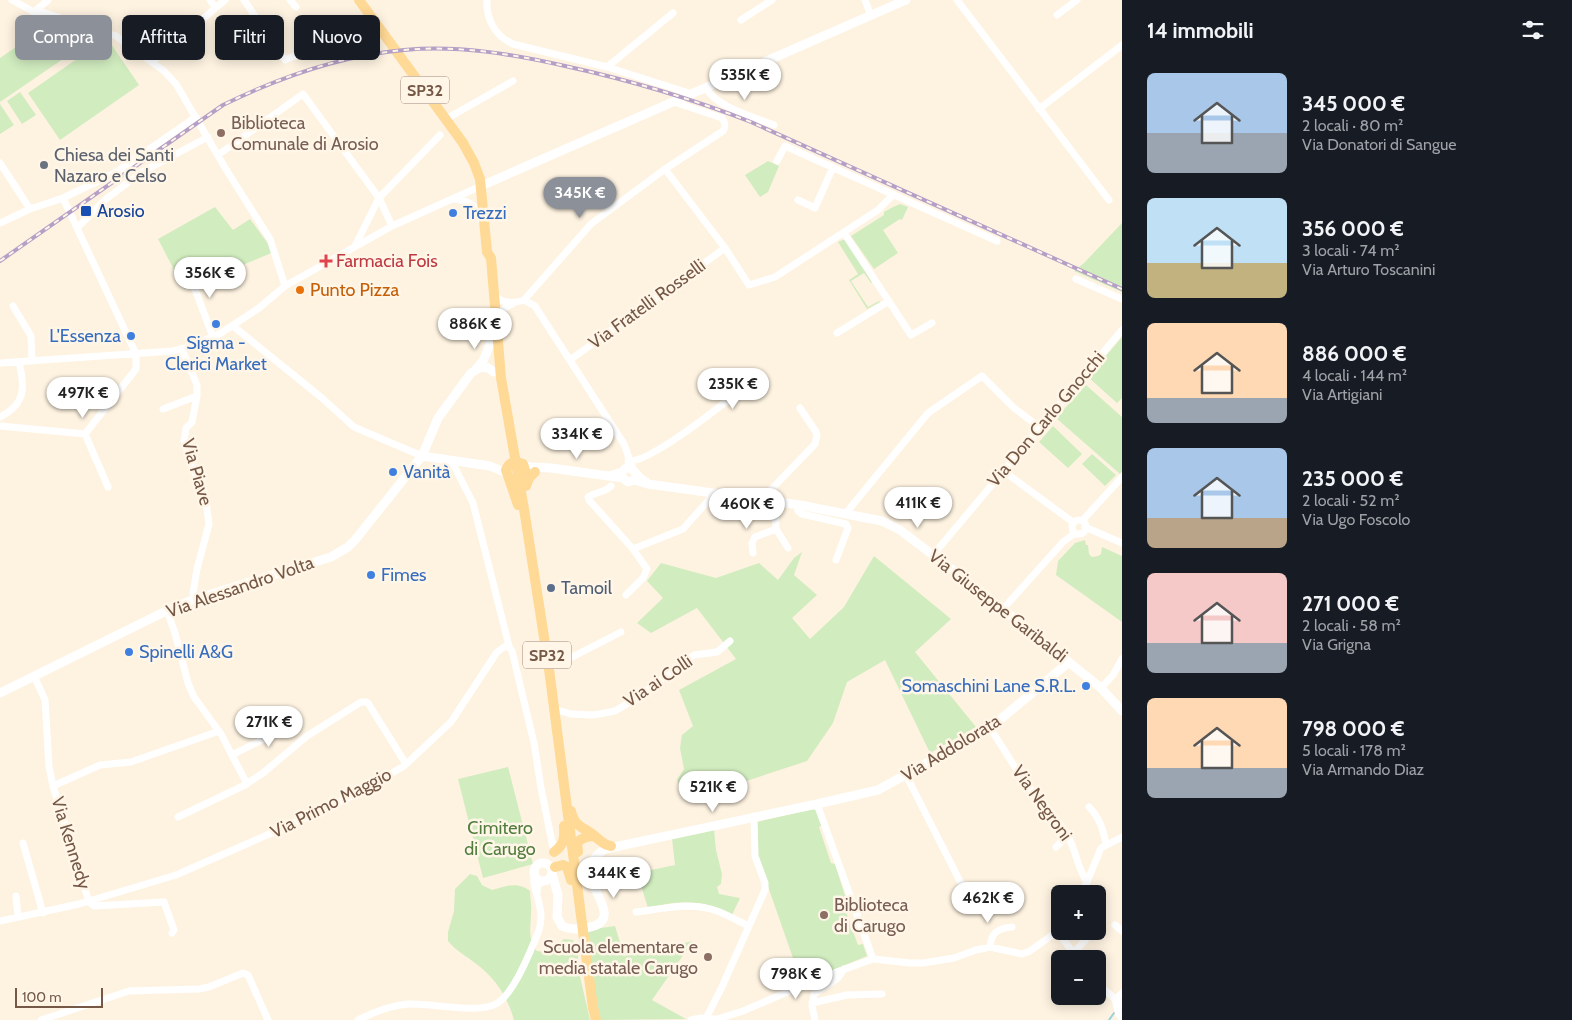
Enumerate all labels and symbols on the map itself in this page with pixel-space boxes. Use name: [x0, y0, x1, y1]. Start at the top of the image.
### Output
pin: 535K €: [704, 58, 786, 101]
road number: SP32: [401, 76, 449, 104]
place label: Biblioteca Comunale di Arosio: [231, 112, 379, 155]
marker: Biblioteca Comunale di Arosio: [215, 127, 227, 139]
place label: Chiesa dei Santi Nazaro e Celso: [54, 144, 174, 187]
marker: Chiesa dei Santi Nazaro e Celso: [38, 159, 50, 171]
pin: 345K €: [539, 176, 621, 219]
place label: Arosio: [97, 200, 145, 222]
place label: Trezzi: [463, 202, 506, 224]
marker: Arosio: [79, 204, 93, 218]
marker: Trezzi: [447, 207, 459, 219]
place label: Farmacia Fois: [336, 250, 438, 272]
street label: Via Fratelli Rosselli: [584, 254, 710, 354]
marker: Farmacia Fois: [320, 255, 332, 267]
pin: 356K €: [169, 256, 251, 299]
place label: Punto Pizza: [310, 279, 399, 301]
marker: Punto Pizza: [294, 284, 306, 296]
pin: 886K €: [434, 308, 516, 350]
marker: Sigma - Clerici Market: [210, 318, 222, 330]
place label: L'Essenza: [49, 325, 121, 347]
marker: L'Essenza: [125, 330, 137, 342]
place label: Sigma - Clerici Market: [165, 332, 267, 375]
street label: Via Don Carlo Gnocchi: [983, 347, 1109, 491]
pin: 235K €: [692, 368, 774, 410]
pin: 497K €: [42, 376, 124, 419]
pin: 334K €: [536, 418, 618, 460]
street label: Via Piave: [177, 436, 217, 508]
place label: Vanità: [403, 461, 451, 483]
marker: Vanità: [387, 466, 399, 478]
pin: 411K €: [877, 486, 959, 529]
pin: 460K €: [706, 488, 788, 530]
street label: Via Giuseppe Garibaldi: [924, 545, 1072, 667]
street label: Via Alessandro Volta: [163, 551, 317, 623]
place label: Fimes: [381, 564, 427, 586]
marker: Fimes: [365, 569, 377, 581]
place label: Tamoil: [561, 577, 613, 599]
marker: Tamoil: [545, 582, 557, 594]
place label: Spinelli A&G: [139, 641, 233, 663]
road number: SP32: [523, 642, 571, 668]
marker: Spinelli A&G: [123, 646, 135, 658]
street label: Via ai Colli: [620, 650, 696, 712]
place label: Somaschini Lane S.R.L.: [901, 675, 1076, 697]
marker: Somaschini Lane S.R.L.: [1080, 680, 1092, 692]
pin: 271K €: [228, 706, 310, 748]
street label: Via Addolorata: [897, 710, 1005, 786]
street label: Via Negroni: [1007, 761, 1077, 845]
street label: Via Primo Maggio: [267, 763, 395, 843]
pin: 521K €: [672, 770, 754, 813]
street label: Via Kennedy: [47, 794, 95, 892]
park label: Cimitero di Carugo: [464, 817, 536, 860]
pin: 344K €: [573, 856, 655, 899]
pin: 462K €: [947, 882, 1029, 924]
place label: Biblioteca di Carugo: [834, 894, 909, 937]
marker: Biblioteca di Carugo: [818, 909, 830, 921]
place label: Scuola elementare e media statale Carugo: [539, 936, 698, 979]
marker: Scuola elementare e media statale Carugo: [702, 951, 714, 963]
pin: 798K €: [755, 958, 837, 1000]
scale bar: [15, 985, 102, 1008]

